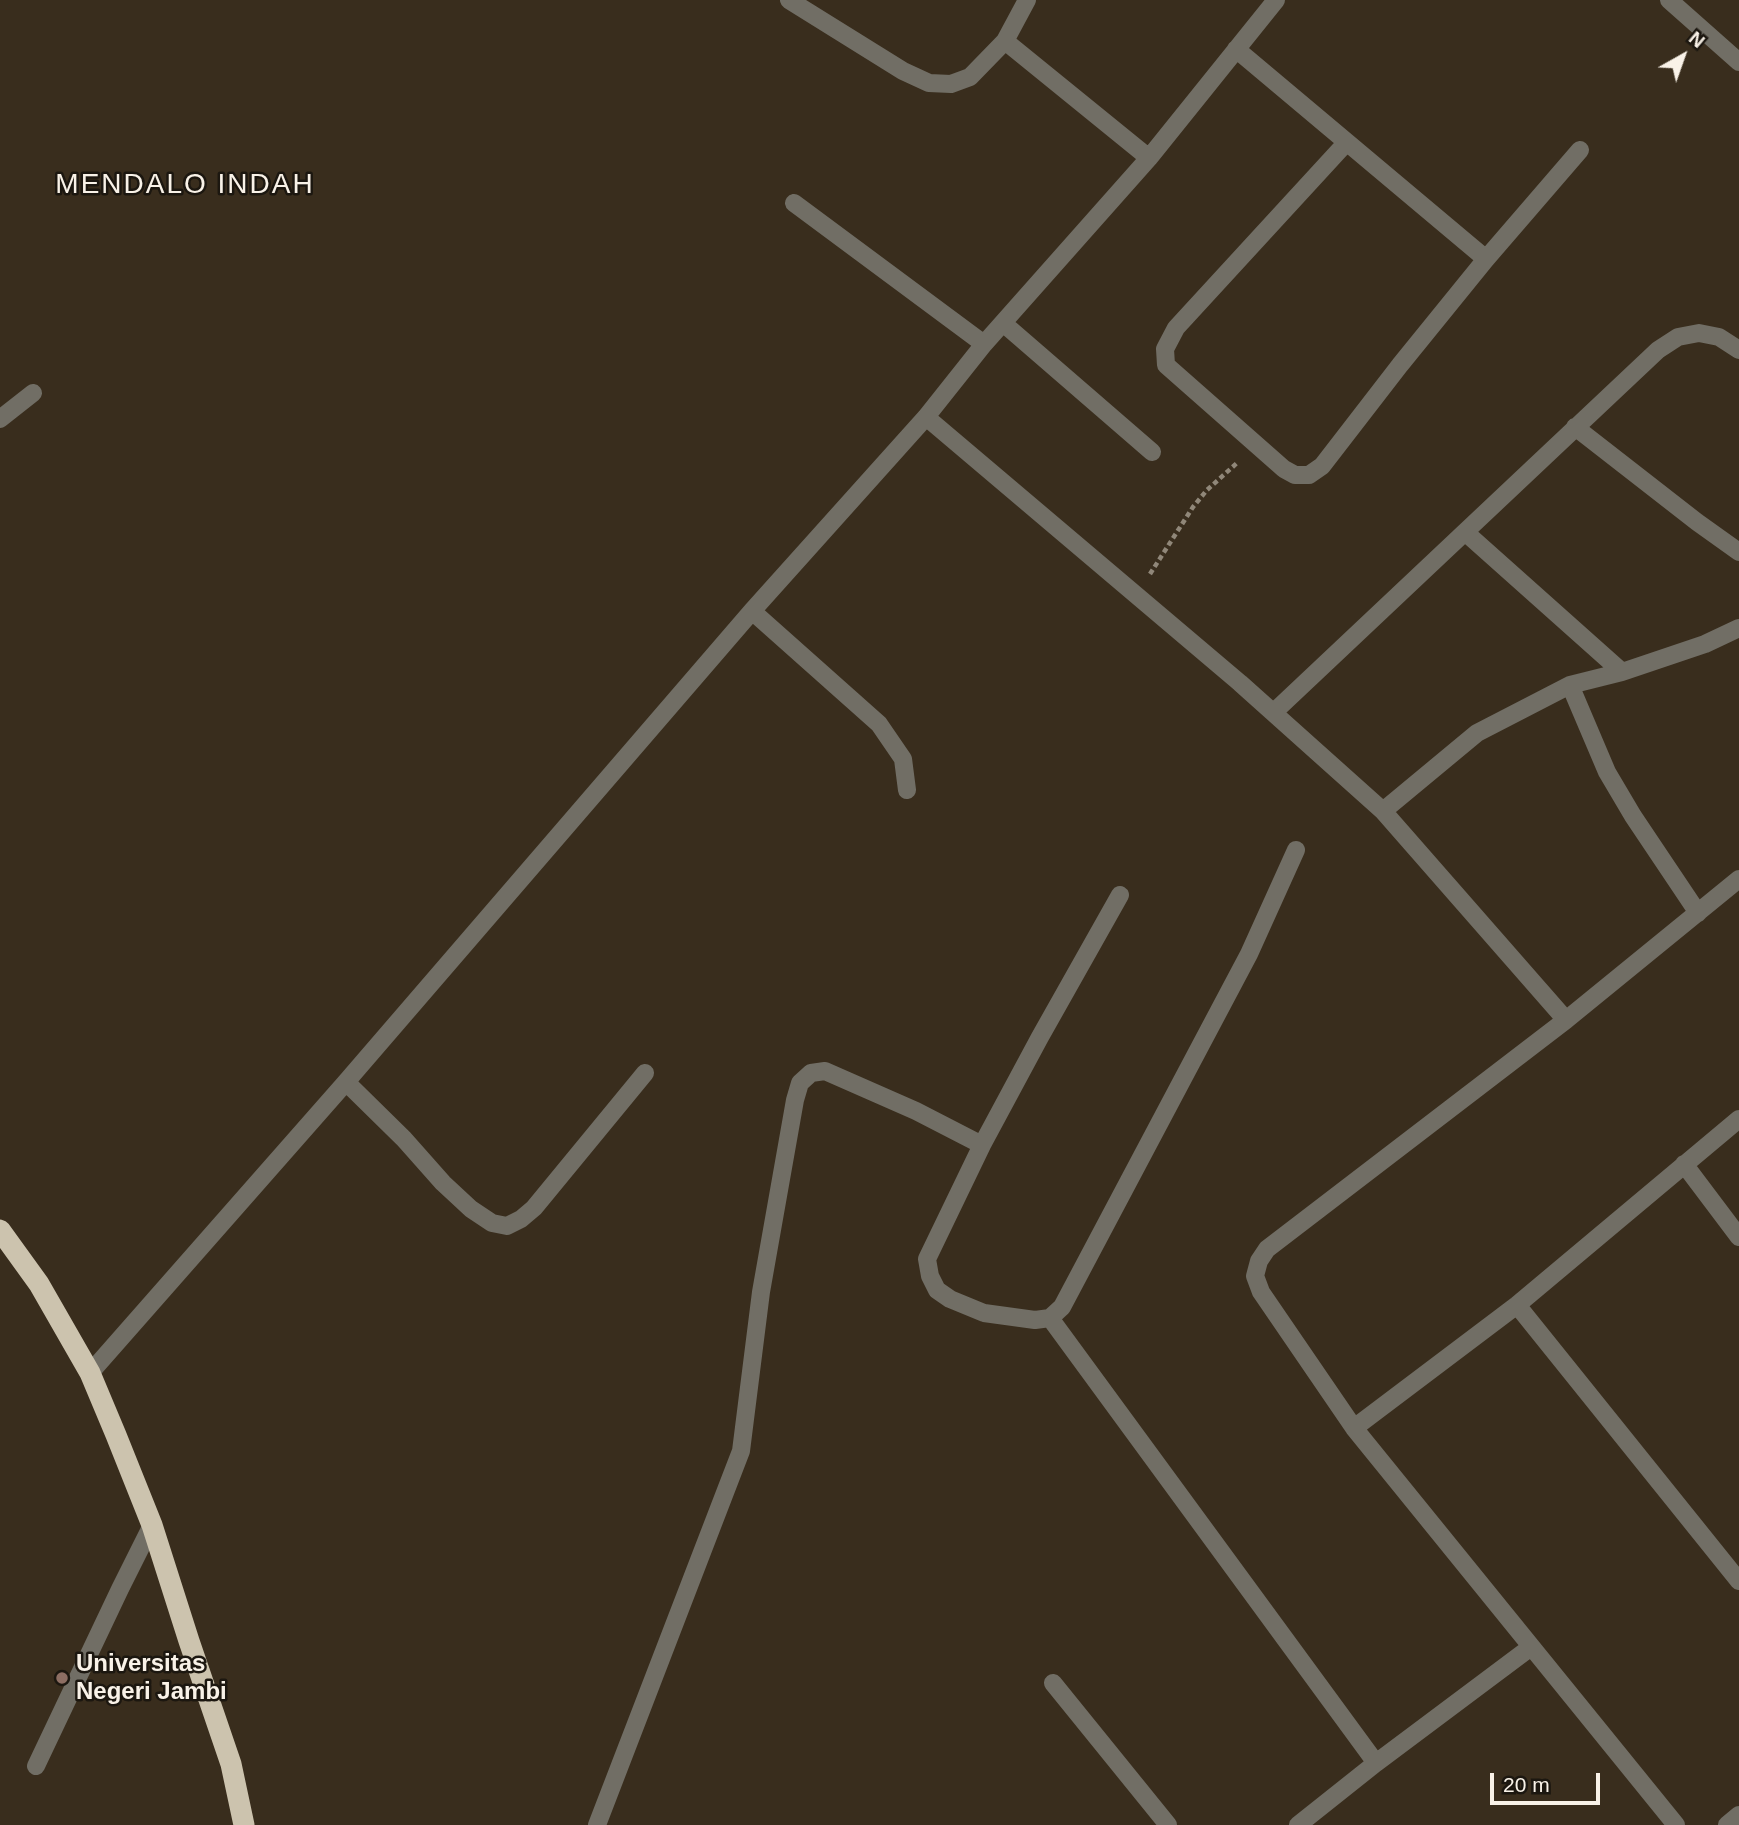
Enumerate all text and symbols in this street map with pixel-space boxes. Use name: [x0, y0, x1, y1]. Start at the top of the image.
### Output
north arrow: [1648, 21, 1718, 91]
text: N: [1685, 27, 1709, 52]
district label: MENDALO INDAH: [57, 168, 313, 202]
place label: Universitas Negeri Jambi: [76, 1650, 227, 1706]
marker: Universitas Negeri Jambi: [54, 1670, 70, 1686]
scale bar: [1494, 1758, 1604, 1802]
text: 20 m: [1503, 1773, 1550, 1796]

